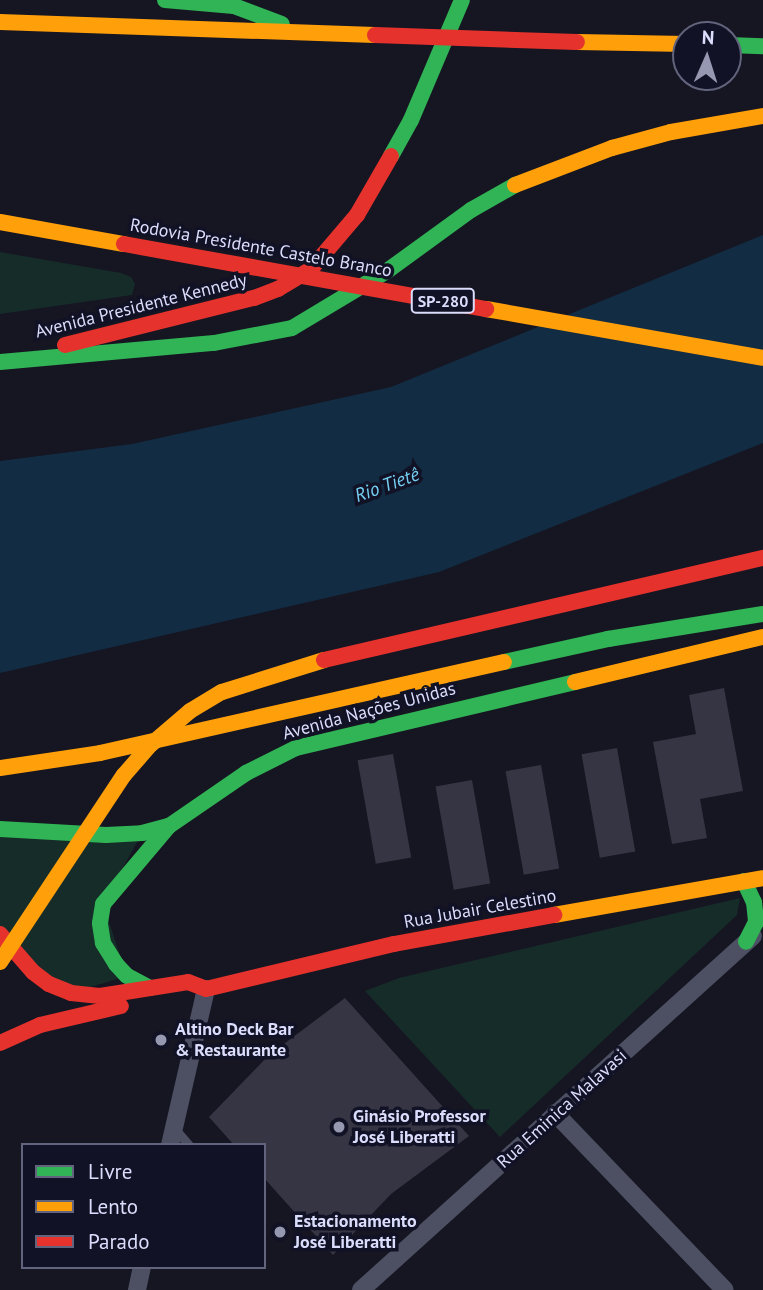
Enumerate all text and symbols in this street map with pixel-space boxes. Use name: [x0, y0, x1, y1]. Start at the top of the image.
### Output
north arrow: [672, 21, 742, 91]
text: N: [701, 25, 715, 49]
street label: Rodovia Presidente Castelo Branco: [128, 214, 394, 282]
street label: Avenida Presidente Kennedy: [33, 269, 249, 343]
road number: SP-280: [410, 288, 476, 314]
water label: Rio Tietê: [351, 463, 423, 507]
street label: Avenida Nações Unidas: [280, 678, 458, 744]
street label: Rua Jubair Celestino: [402, 885, 558, 933]
place label: Altino Deck Bar & Restaurante: [175, 1019, 294, 1062]
marker: Altino Deck Bar & Restaurante: [153, 1032, 169, 1048]
street label: Rua Eminica Malavasi: [493, 1045, 631, 1173]
place label: Ginásio Professor José Liberatti: [353, 1106, 486, 1148]
marker: Ginásio Professor José Liberatti: [331, 1119, 347, 1135]
legend: [21, 1143, 266, 1269]
text: Livre: [88, 1158, 132, 1185]
text: Lento: [88, 1193, 138, 1220]
place label: Estacionamento José Liberatti: [294, 1211, 417, 1254]
marker: Estacionamento José Liberatti: [272, 1224, 288, 1240]
text: Parado: [88, 1228, 150, 1255]

